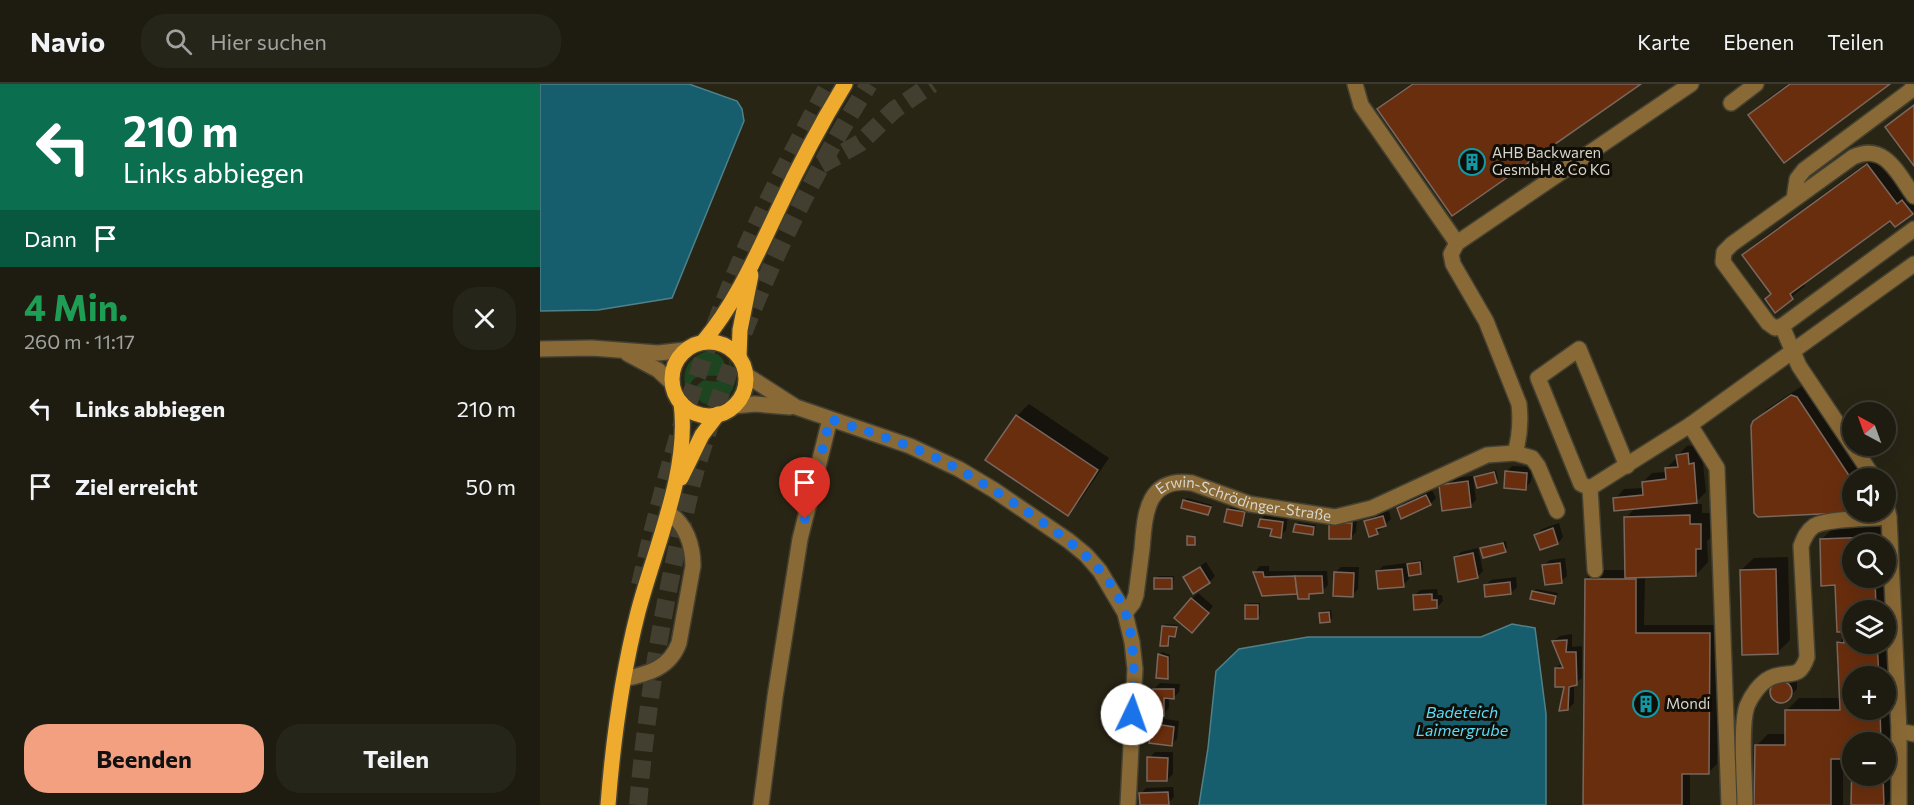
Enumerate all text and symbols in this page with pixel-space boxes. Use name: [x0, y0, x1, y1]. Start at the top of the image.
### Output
search box: [141, 14, 561, 68]
text: Navio: [30, 24, 105, 58]
icon: search: [162, 25, 195, 58]
text: Hier suchen: [210, 28, 327, 55]
text: Karte: [1637, 29, 1690, 54]
text: Ebenen: [1723, 29, 1794, 54]
text: Teilen: [1827, 29, 1884, 54]
text: 210 m: [123, 104, 238, 156]
icon: left: [24, 108, 102, 186]
place label: AHB Backwaren GesmbH & Co KG: [1492, 143, 1610, 178]
building icon: AHB Backwaren GesmbH & Co KG: [1457, 147, 1487, 177]
text: Links abbiegen: [123, 156, 304, 189]
icon: arrive: [89, 222, 122, 255]
text: Dann: [24, 225, 77, 252]
text: 4 Min.: [24, 284, 128, 328]
button: close: [453, 287, 516, 350]
text: 260 m · 11:17: [24, 329, 135, 353]
icon: left: [24, 392, 57, 425]
text: Links abbiegen: [75, 395, 225, 422]
text: 210 m: [457, 395, 516, 422]
north arrow: [1842, 402, 1896, 456]
map controls: [1842, 402, 1896, 786]
pin: [779, 457, 830, 519]
icon: arrive: [788, 466, 821, 499]
button: sound: [1842, 468, 1896, 522]
icon: arrive: [24, 470, 57, 503]
street label: Erwin-Schrödinger-Straße: [1152, 472, 1333, 524]
text: Ziel erreicht: [75, 473, 198, 500]
text: 50 m: [466, 473, 516, 500]
button: search: [1842, 534, 1896, 588]
button: layers: [1842, 600, 1896, 654]
button: +: [1842, 666, 1896, 720]
position arrow: [1100, 682, 1164, 746]
building icon: Mondi: [1631, 689, 1661, 719]
place label: Mondi: [1666, 694, 1710, 712]
water label: Badeteich Laimergrube: [1416, 702, 1509, 739]
button: Beenden: [24, 724, 264, 793]
button: Teilen: [276, 724, 516, 793]
button: −: [1842, 732, 1896, 786]

